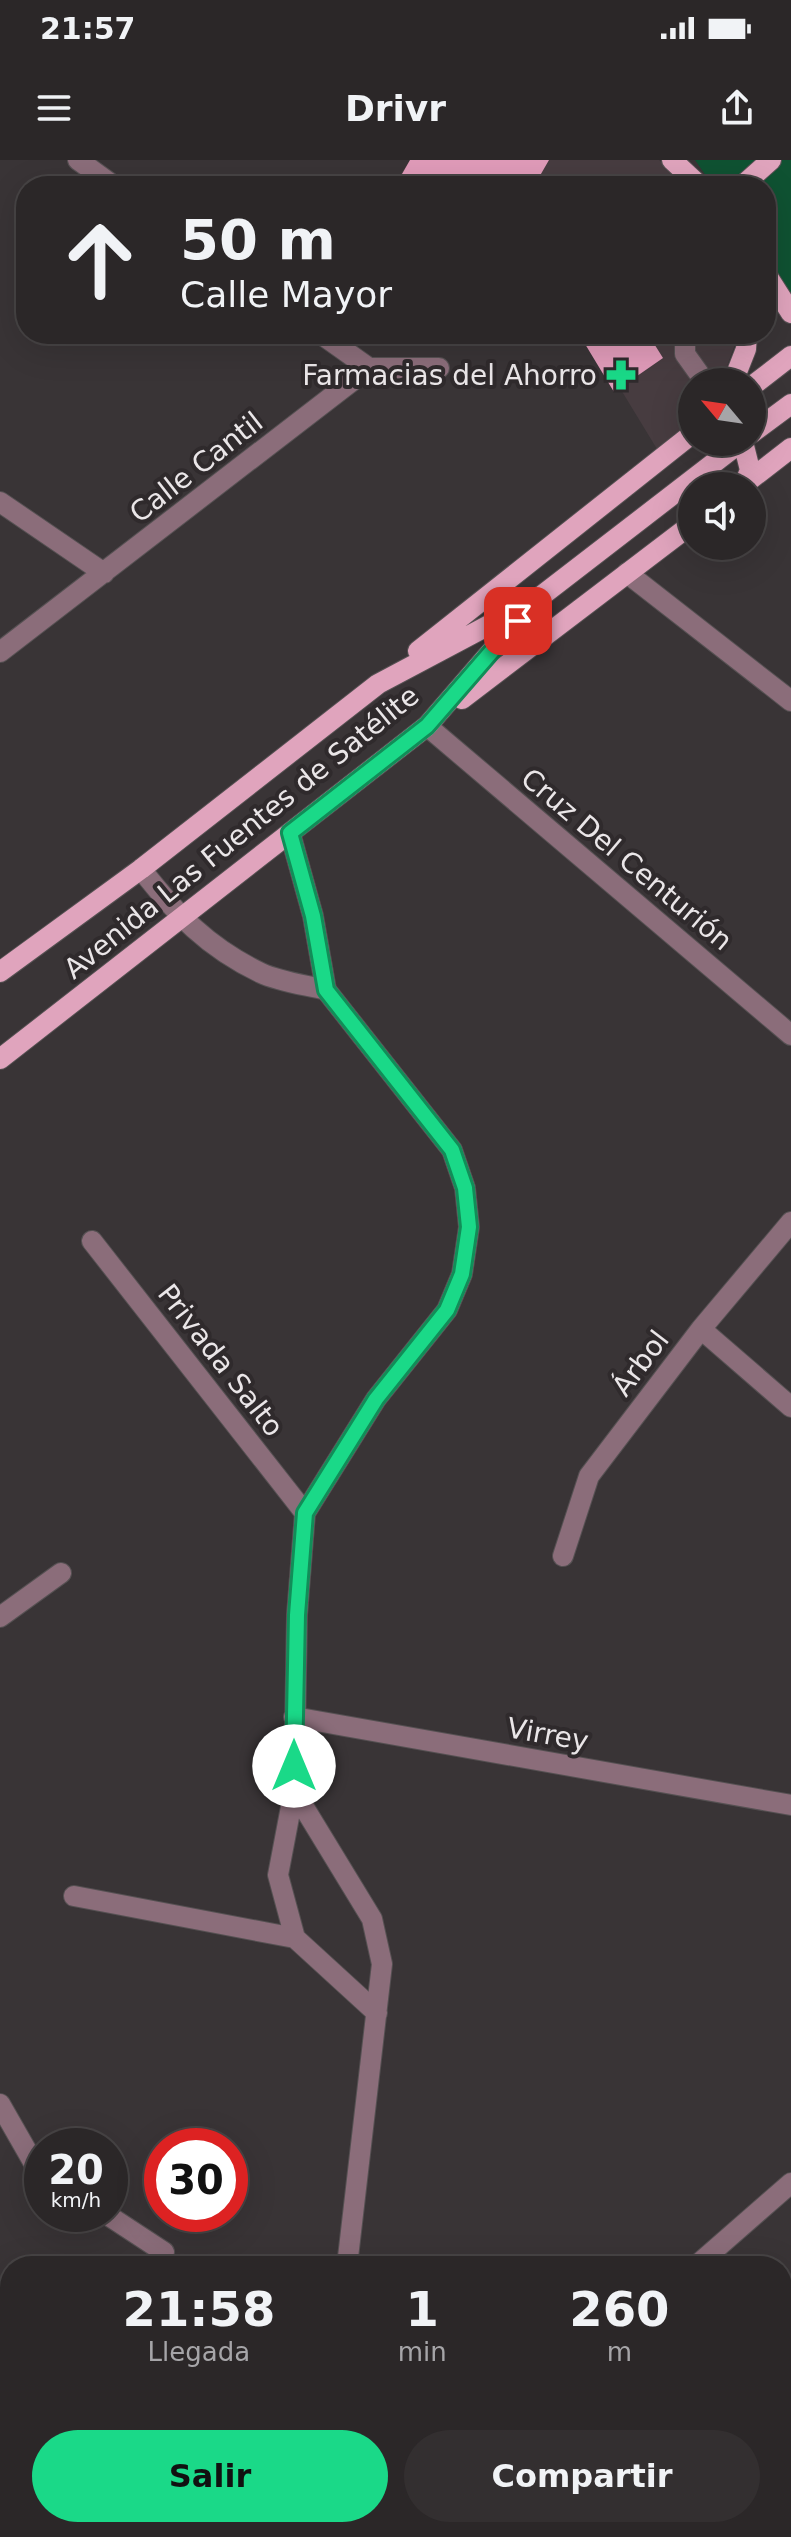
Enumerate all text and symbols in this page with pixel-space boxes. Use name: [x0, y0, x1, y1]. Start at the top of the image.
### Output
text: 21:57: [40, 11, 136, 46]
icon: menu: [32, 86, 76, 130]
icon: share: [715, 86, 759, 130]
text: Drivr: [345, 88, 446, 129]
text: 50 m: [180, 207, 336, 272]
icon: ahead: [48, 208, 152, 312]
text: Calle Mayor: [180, 274, 392, 315]
pharmacy icon: Farmacias del Ahorro: [604, 358, 638, 392]
place label: Farmacias del Ahorro: [302, 359, 597, 392]
north arrow: [678, 368, 766, 456]
map controls: [678, 368, 766, 560]
street label: Calle Cantil: [123, 405, 269, 529]
button: sound: [678, 472, 766, 560]
pin: [484, 587, 552, 655]
icon: arrive: [496, 599, 540, 643]
street label: Avenida Las Fuentes de Satélite: [57, 679, 425, 986]
street label: Cruz Del Centurión: [514, 761, 739, 957]
street label: Privada Salto: [151, 1278, 290, 1443]
street label: Árbol: [604, 1323, 676, 1403]
street label: Virrey: [505, 1711, 591, 1758]
position arrow: [252, 1724, 336, 1808]
speed limit sign: 30: [144, 2128, 248, 2232]
text: 20: [48, 2147, 104, 2193]
text: km/h: [51, 2188, 101, 2212]
text: 21:58: [122, 2281, 275, 2337]
text: 1: [406, 2281, 439, 2337]
text: 260: [569, 2281, 669, 2337]
text: Llegada: [148, 2337, 250, 2367]
text: min: [398, 2337, 447, 2367]
text: m: [607, 2337, 632, 2367]
button: Salir: [32, 2430, 388, 2522]
button: Compartir: [404, 2430, 760, 2522]

